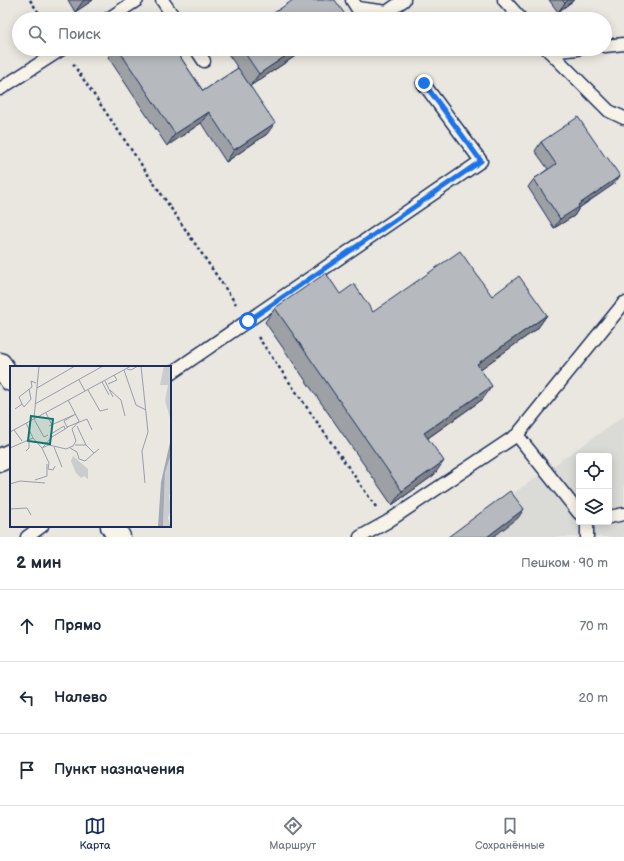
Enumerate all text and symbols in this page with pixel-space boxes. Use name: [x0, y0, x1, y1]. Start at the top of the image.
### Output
search box: [12, 12, 612, 56]
icon: search: [26, 23, 48, 45]
text: Поиск: [58, 25, 101, 44]
route end: [415, 74, 433, 92]
route start: [239, 312, 257, 330]
inset map: [10, 366, 171, 527]
map controls: [576, 453, 612, 525]
button: locate: [576, 453, 612, 489]
button: layers: [576, 489, 612, 525]
text: 2 мин: [16, 553, 62, 573]
text: Пешком · 90 m: [521, 555, 608, 571]
icon: ahead: [16, 615, 38, 637]
text: Прямо: [54, 616, 101, 635]
text: 70 m: [580, 618, 608, 634]
icon: left: [16, 687, 38, 709]
text: Налево: [54, 688, 107, 707]
text: 20 m: [578, 690, 608, 706]
icon: arrive: [16, 759, 38, 781]
text: Пункт назначения: [54, 760, 185, 779]
tab: Карта: [79, 815, 110, 852]
tab: Маршрут: [269, 815, 316, 852]
tab: Сохранённые: [475, 815, 545, 852]

